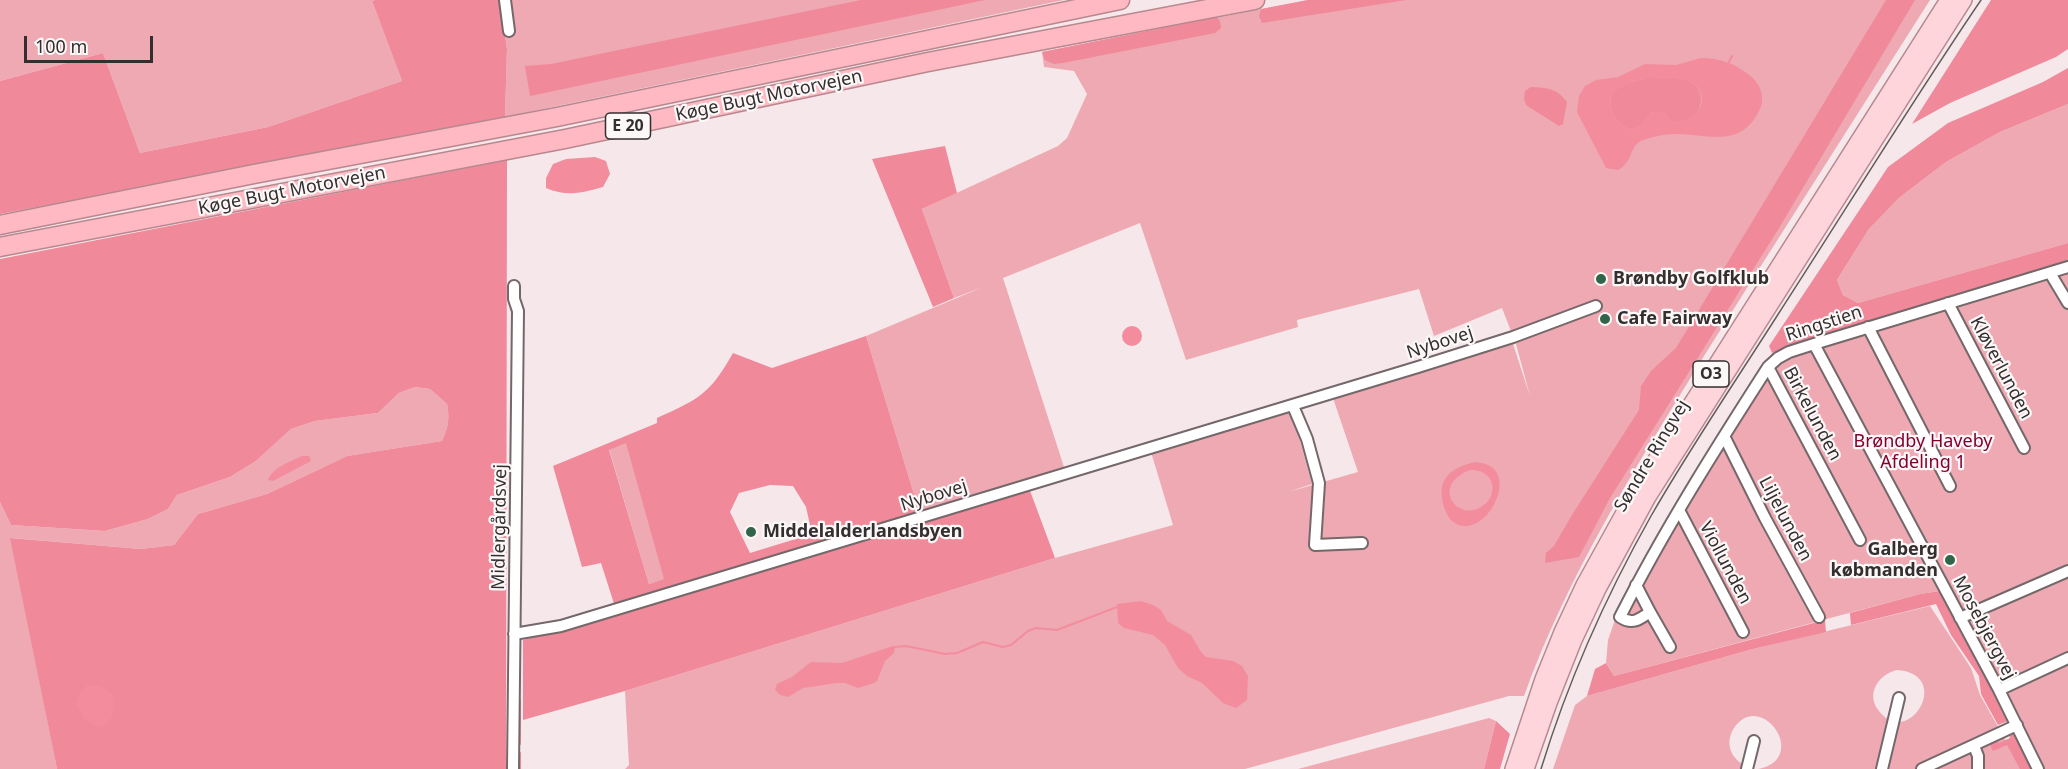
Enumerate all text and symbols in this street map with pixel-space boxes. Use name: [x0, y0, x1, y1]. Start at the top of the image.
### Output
scale bar: [27, 24, 156, 62]
text: 100 m: [35, 34, 87, 58]
street label: Køge Bugt Motorvejen: [674, 66, 864, 126]
road number: E 20: [606, 113, 650, 139]
street label: Køge Bugt Motorvejen: [197, 162, 387, 220]
place label: Brøndby Golfklub: [1613, 268, 1769, 290]
marker: Brøndby Golfklub: [1594, 272, 1608, 286]
street label: Ringstien: [1783, 302, 1865, 346]
place label: Cafe Fairway: [1617, 308, 1732, 330]
marker: Cafe Fairway: [1598, 312, 1612, 326]
street label: Kløverlunden: [1965, 313, 2037, 423]
street label: Nybovej: [1404, 322, 1476, 364]
road number: O3: [1693, 361, 1729, 387]
street label: Birkelunden: [1778, 364, 1846, 464]
street label: Søndre Ringvej: [1610, 396, 1694, 516]
park label: Brøndby Haveby Afdeling 1: [1853, 431, 1993, 474]
street label: Midlergårdsvej: [488, 464, 512, 590]
street label: Liljelunden: [1754, 473, 1816, 565]
street label: Nybovej: [898, 476, 970, 516]
street label: Viollunden: [1694, 518, 1756, 608]
place label: Middelalderlandsbyen: [763, 521, 963, 543]
marker: Middelalderlandsbyen: [744, 525, 758, 539]
place label: Galberg købmanden: [1830, 539, 1938, 582]
marker: Galberg købmanden: [1943, 553, 1957, 567]
street label: Mosebjergvej: [1948, 573, 2020, 683]

